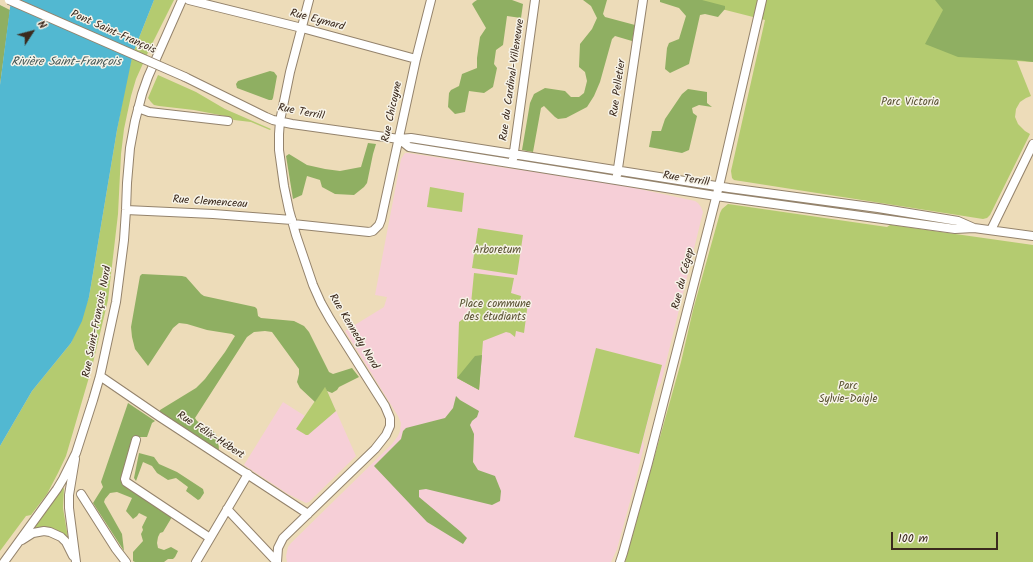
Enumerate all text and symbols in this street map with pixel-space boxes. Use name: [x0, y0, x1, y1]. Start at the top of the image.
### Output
street label: Rue Eymard: [288, 7, 346, 35]
street label: Pont Saint-François: [68, 8, 158, 58]
north arrow: [12, 12, 52, 52]
text: N: [32, 17, 51, 33]
street label: Rue du Cardinal-Villeneuve: [498, 18, 528, 142]
water label: Rivière Saint-François: [11, 56, 121, 70]
street label: Rue Pelletier: [608, 58, 630, 118]
street label: Rue Chicoyne: [380, 80, 406, 144]
park label: Parc Victoria: [881, 96, 939, 110]
street label: Rue Terrill: [277, 102, 325, 124]
street label: Rue Terrill: [662, 170, 710, 190]
street label: Rue Clemenceau: [172, 194, 248, 212]
park label: Arboretum: [473, 244, 521, 258]
street label: Rue du Cégep: [670, 247, 698, 311]
street label: Rue Saint-François Nord: [81, 265, 115, 379]
street label: Rue Kennedy Nord: [325, 292, 381, 372]
park label: Place commune des étudiants: [459, 298, 531, 324]
park label: Parc Sylvie-Daigle: [819, 380, 877, 406]
street label: Rue Félix-Hébert: [174, 409, 246, 463]
scale bar: [893, 524, 1000, 550]
text: 100 m: [898, 529, 928, 548]

